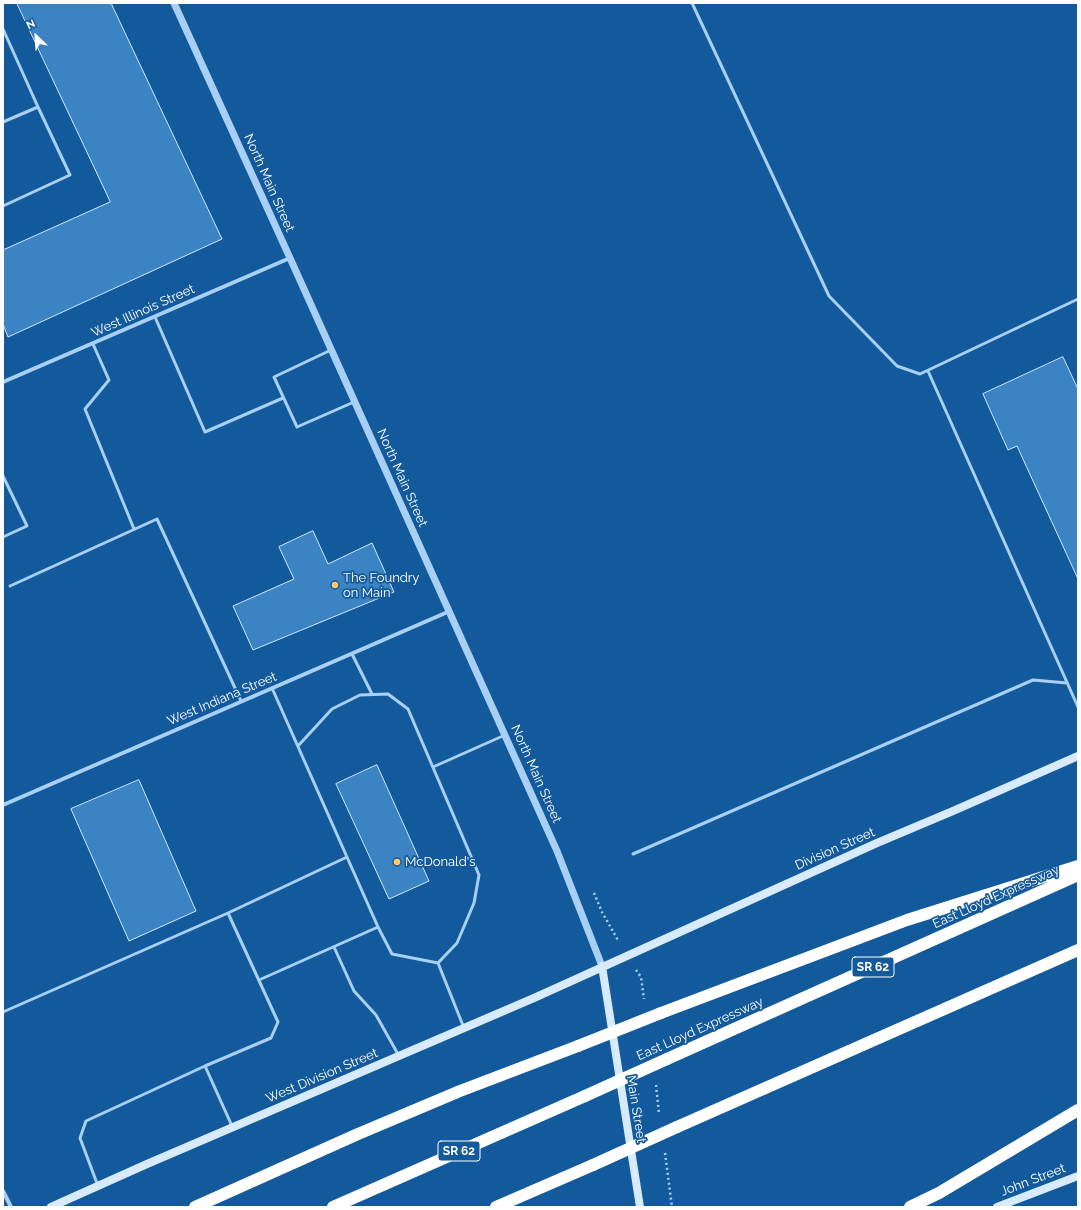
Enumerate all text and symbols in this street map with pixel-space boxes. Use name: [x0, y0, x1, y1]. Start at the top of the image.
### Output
north arrow: [16, 16, 56, 56]
text: N: [24, 17, 37, 32]
street label: North Main Street: [240, 132, 298, 234]
street label: West Illinois Street: [89, 281, 197, 341]
street label: North Main Street: [373, 427, 431, 529]
place label: The Foundry on Main: [343, 570, 419, 601]
marker: The Foundry on Main: [330, 580, 340, 590]
street label: West Indiana Street: [165, 669, 279, 729]
street label: North Main Street: [507, 723, 565, 825]
street label: Division Street: [793, 824, 877, 874]
place label: McDonald's: [405, 854, 475, 870]
marker: McDonald's: [392, 857, 402, 867]
street label: East Lloyd Expressway: [930, 862, 1062, 932]
road number: SR 62: [852, 957, 894, 977]
street label: East Lloyd Expressway: [634, 994, 766, 1064]
street label: West Division Street: [264, 1045, 380, 1107]
street label: Main Street: [623, 1074, 649, 1144]
road number: SR 62: [438, 1141, 480, 1161]
street label: John Street: [998, 1160, 1068, 1200]

